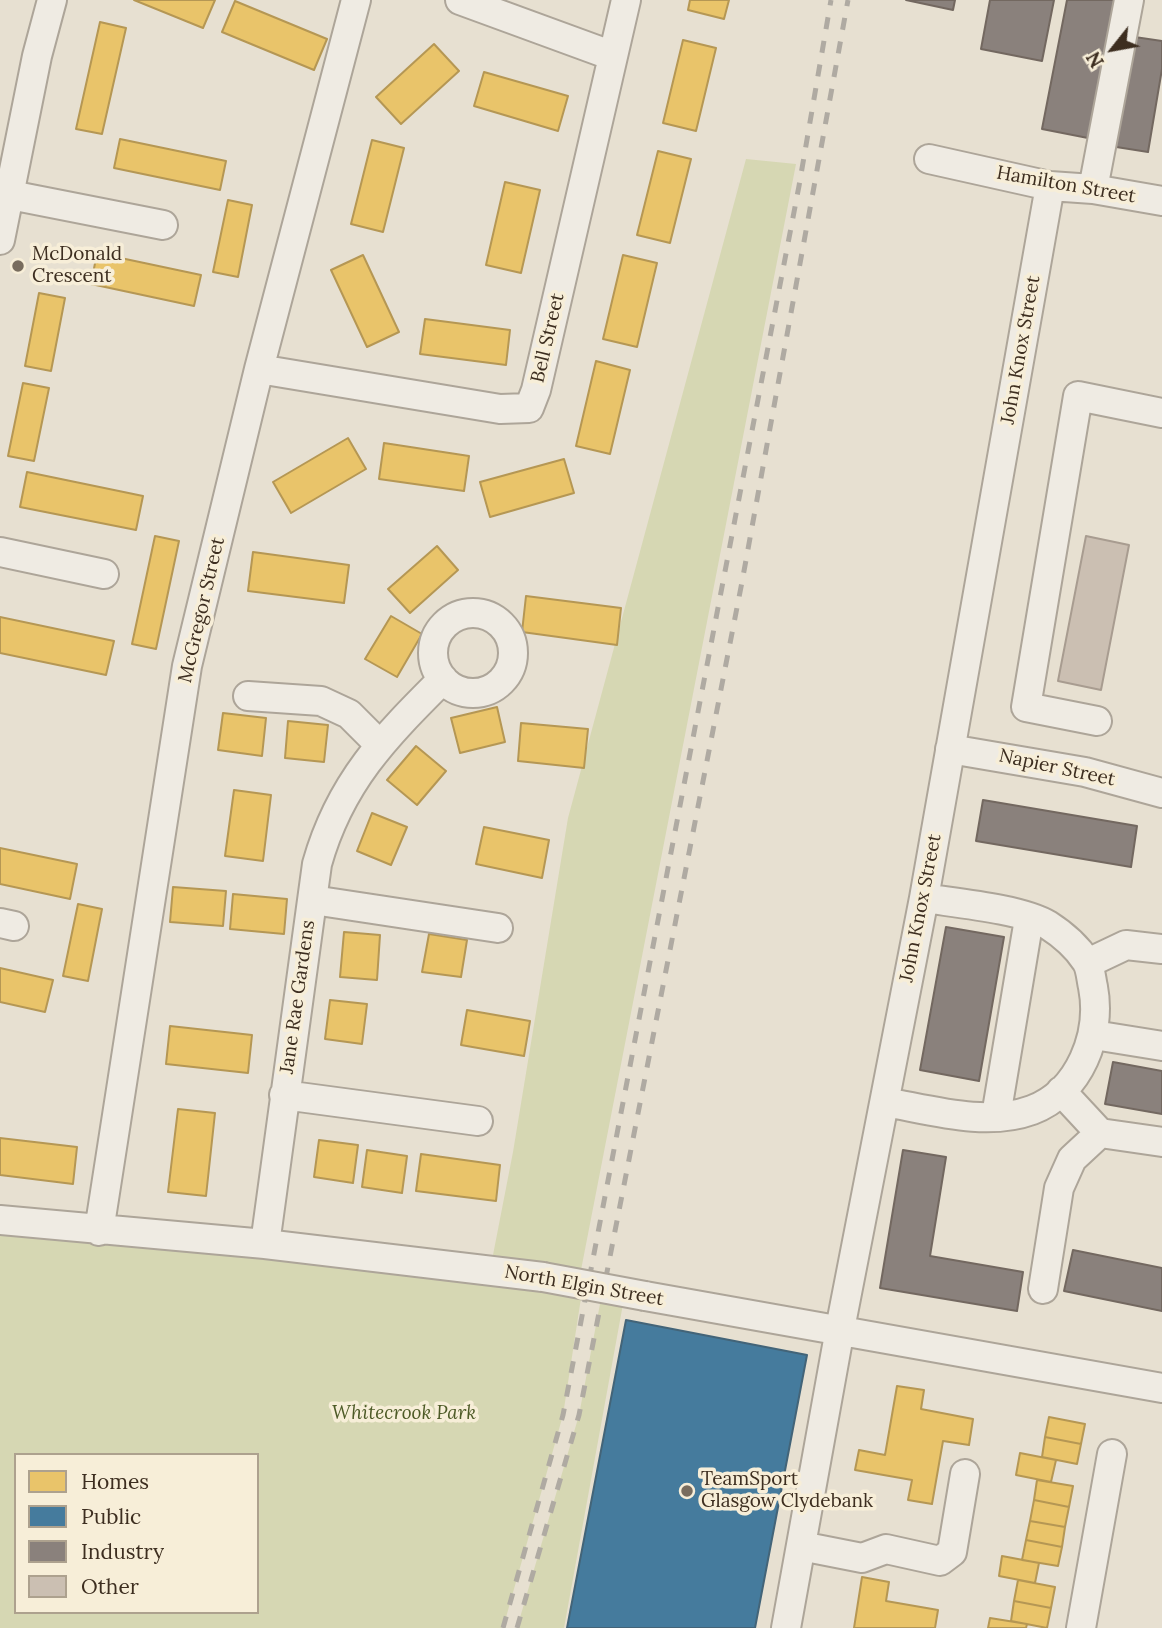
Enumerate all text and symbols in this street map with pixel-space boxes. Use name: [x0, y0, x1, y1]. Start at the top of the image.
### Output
north arrow: [1078, 14, 1148, 84]
text: N: [1081, 47, 1109, 72]
street label: Hamilton Street: [995, 162, 1137, 208]
place label: McDonald Crescent: [32, 244, 122, 288]
marker: McDonald Crescent: [10, 258, 26, 274]
street label: John Knox Street: [997, 274, 1045, 426]
street label: Bell Street: [527, 291, 569, 385]
street label: McGregor Street: [174, 535, 230, 685]
street label: Napier Street: [997, 745, 1117, 791]
street label: John Knox Street: [895, 832, 947, 984]
street label: Jane Rae Gardens: [276, 919, 320, 1075]
street label: North Elgin Street: [503, 1261, 665, 1311]
park label: Whitecrook Park: [332, 1403, 476, 1425]
legend: [14, 1453, 259, 1614]
text: Homes: [81, 1468, 149, 1495]
place label: TeamSport Glasgow Clydebank: [701, 1469, 873, 1513]
marker: TeamSport Glasgow Clydebank: [679, 1483, 695, 1499]
text: Public: [81, 1503, 141, 1530]
text: Industry: [81, 1538, 164, 1565]
text: Other: [81, 1573, 139, 1600]

